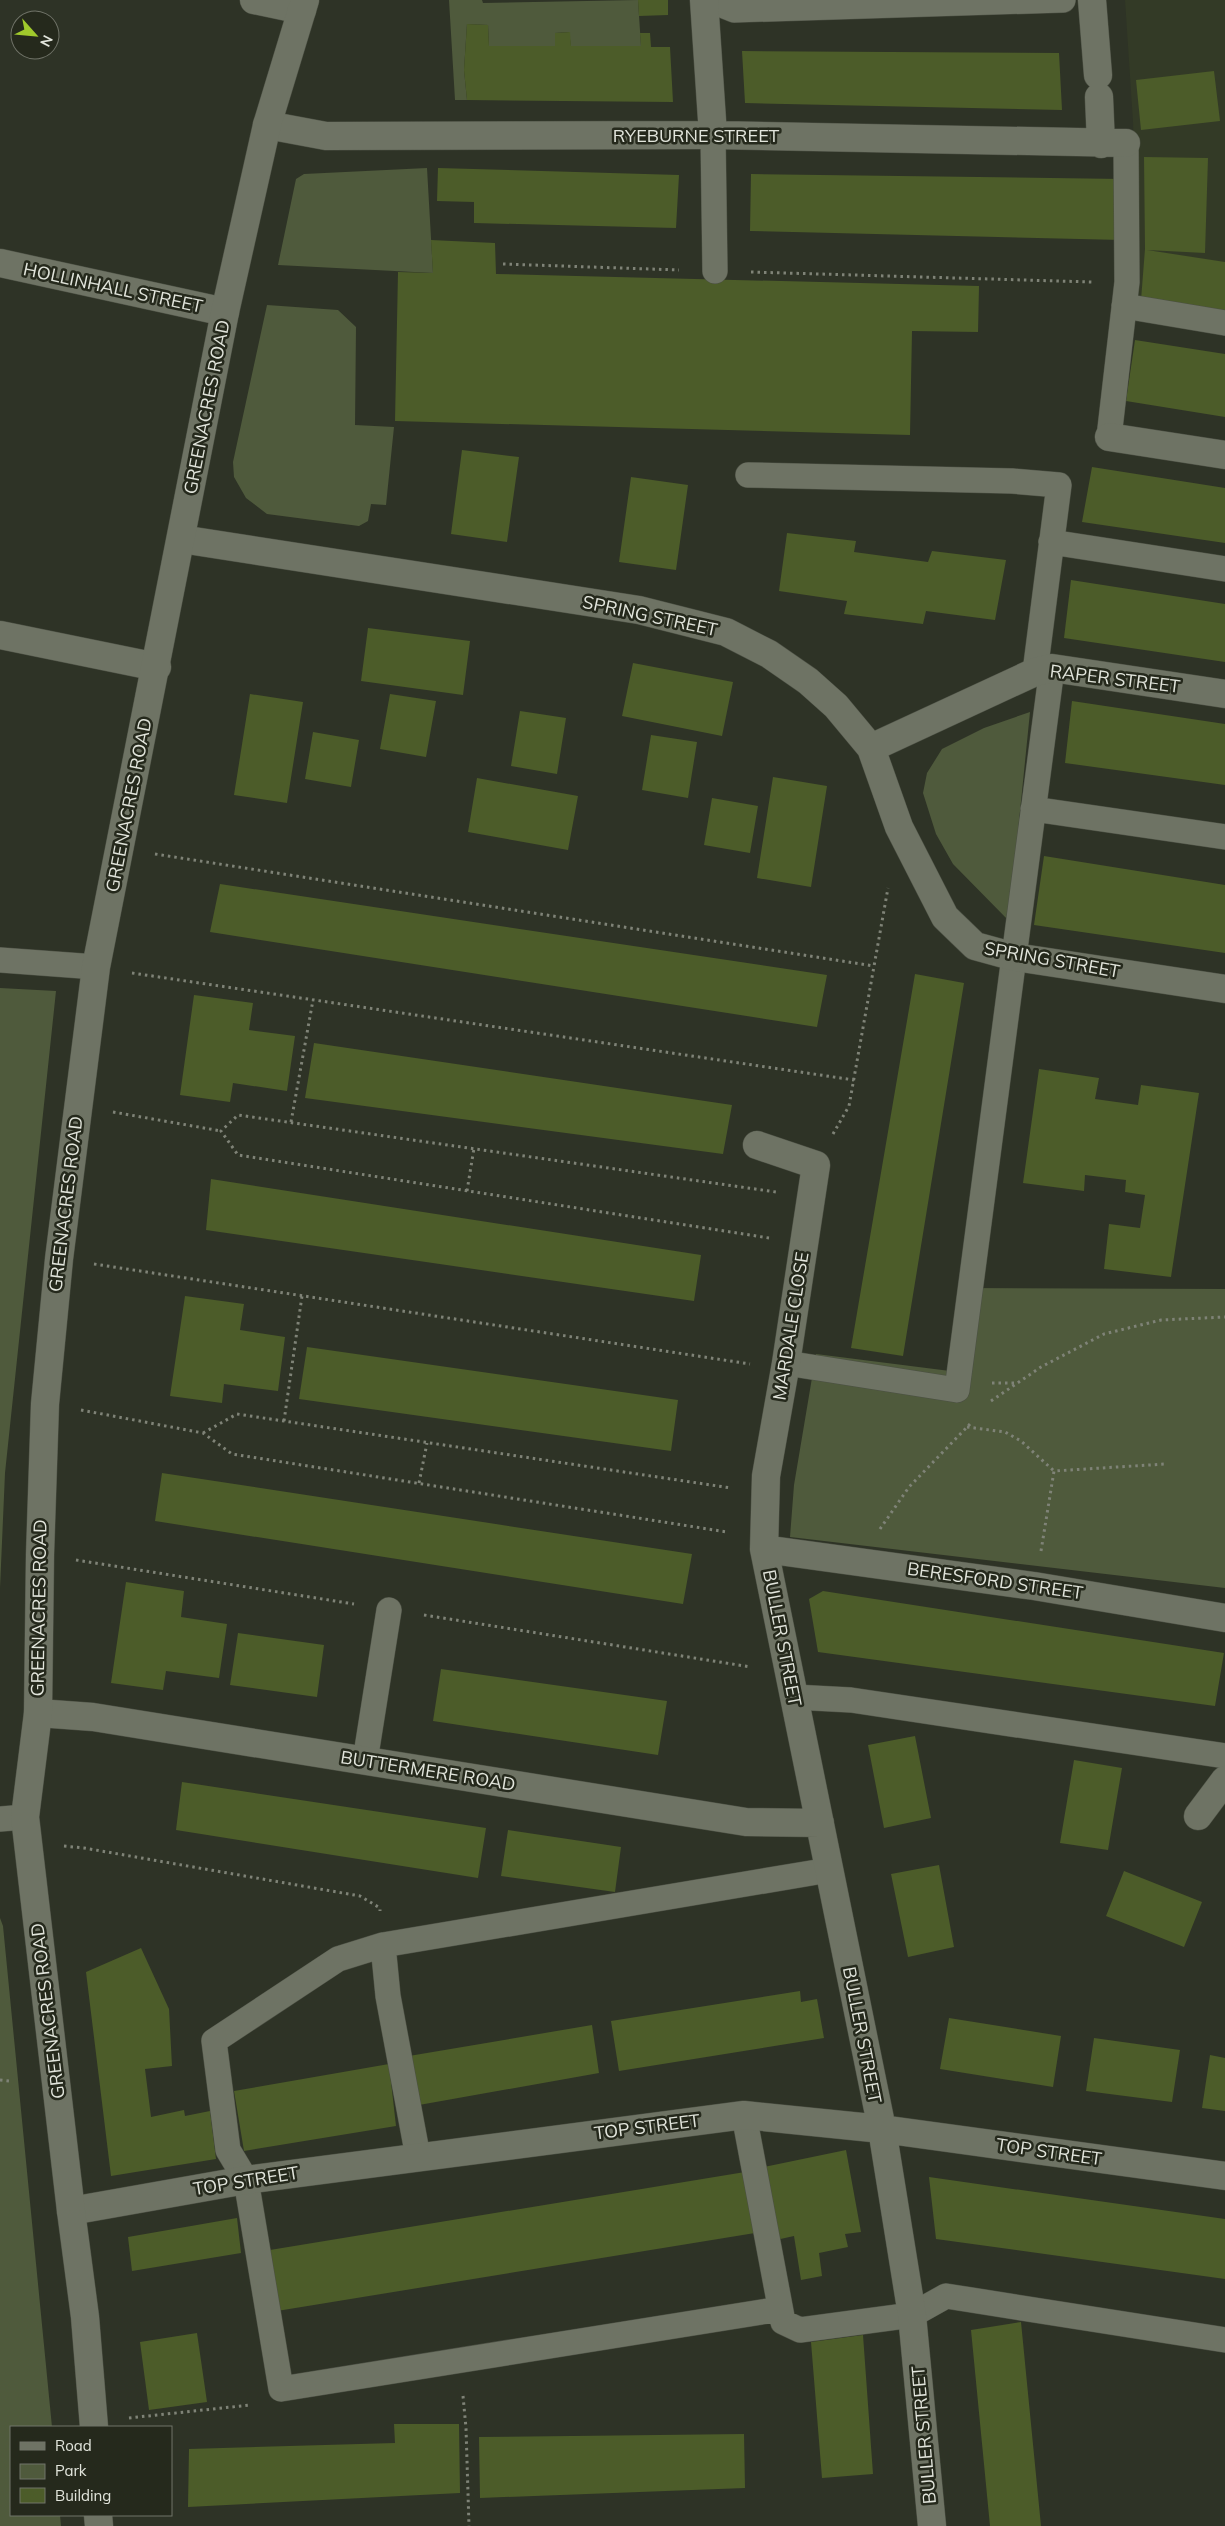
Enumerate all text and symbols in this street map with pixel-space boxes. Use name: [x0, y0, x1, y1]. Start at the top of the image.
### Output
north arrow: [10, 10, 60, 60]
text: N: [36, 32, 57, 50]
street label: RYEBURNE STREET: [613, 124, 779, 147]
street label: HOLLINHALL STREET: [21, 257, 205, 318]
street label: GREENACRES ROAD: [178, 318, 235, 496]
street label: SPRING STREET: [580, 590, 720, 641]
street label: RAPER STREET: [1049, 659, 1182, 698]
street label: GREENACRES ROAD: [100, 716, 157, 894]
street label: SPRING STREET: [982, 936, 1122, 983]
street label: GREENACRES ROAD: [43, 1115, 88, 1293]
street label: MARDALE CLOSE: [767, 1250, 814, 1402]
street label: GREENACRES ROAD: [25, 1519, 52, 1697]
street label: BERESFORD STREET: [906, 1557, 1085, 1604]
street label: BULLER STREET: [758, 1568, 807, 1708]
street label: BUTTERMERE ROAD: [339, 1745, 517, 1796]
street label: GREENACRES ROAD: [25, 1922, 70, 2100]
street label: BULLER STREET: [838, 1965, 887, 2105]
street label: TOP STREET: [593, 2109, 701, 2144]
street label: TOP STREET: [995, 2133, 1104, 2170]
street label: TOP STREET: [192, 2161, 300, 2200]
street label: BULLER STREET: [906, 2365, 941, 2505]
legend: [10, 2426, 172, 2516]
text: Road: [55, 2436, 92, 2455]
text: Park: [55, 2461, 87, 2480]
text: Building: [55, 2486, 111, 2505]

